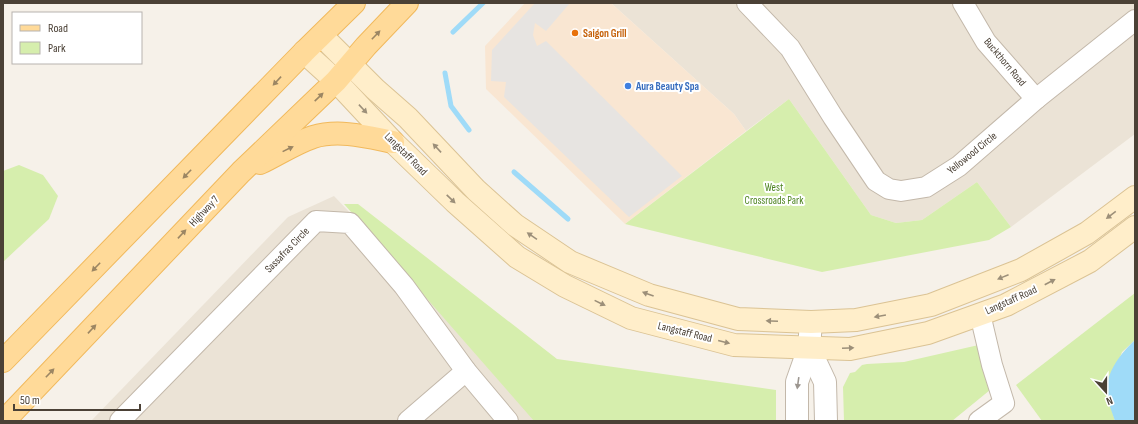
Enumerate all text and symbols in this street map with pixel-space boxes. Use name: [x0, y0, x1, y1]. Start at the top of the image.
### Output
legend: [12, 12, 142, 64]
text: Road: [48, 21, 68, 36]
place label: Saigon Grill: [583, 27, 627, 40]
marker: Saigon Grill: [570, 28, 580, 38]
one-way arrow: [372, 30, 381, 40]
street label: Buckthorn Road: [981, 35, 1029, 89]
text: Park: [48, 41, 66, 56]
one-way arrow: [273, 76, 282, 86]
place label: Aura Beauty Spa: [635, 80, 699, 93]
marker: Aura Beauty Spa: [623, 81, 633, 91]
one-way arrow: [314, 92, 324, 102]
one-way arrow: [358, 104, 368, 114]
street label: Yellowood Circle: [945, 129, 999, 177]
street label: Langstaff Road: [382, 130, 430, 178]
one-way arrow: [432, 143, 441, 153]
one-way arrow: [283, 146, 294, 152]
one-way arrow: [182, 169, 192, 179]
park label: West Crossroads Park: [745, 181, 804, 207]
street label: Highway 7: [187, 192, 222, 229]
one-way arrow: [446, 194, 456, 204]
one-way arrow: [1106, 210, 1117, 219]
street label: Sassafras Circle: [262, 225, 312, 275]
one-way arrow: [177, 229, 187, 239]
one-way arrow: [527, 232, 537, 240]
one-way arrow: [91, 262, 101, 272]
one-way arrow: [997, 274, 1009, 280]
one-way arrow: [1045, 279, 1056, 285]
street label: Langstaff Road: [983, 283, 1039, 317]
one-way arrow: [641, 291, 653, 297]
one-way arrow: [594, 300, 606, 306]
one-way arrow: [874, 313, 886, 319]
one-way arrow: [766, 317, 778, 324]
street label: Langstaff Road: [657, 319, 714, 345]
one-way arrow: [88, 324, 97, 334]
one-way arrow: [718, 339, 730, 345]
one-way arrow: [842, 344, 854, 351]
one-way arrow: [46, 368, 55, 378]
north arrow: [1086, 372, 1126, 412]
one-way arrow: [795, 377, 801, 390]
scale bar: [14, 386, 140, 412]
text: 50 m: [20, 393, 40, 408]
text: N: [1104, 394, 1114, 408]

